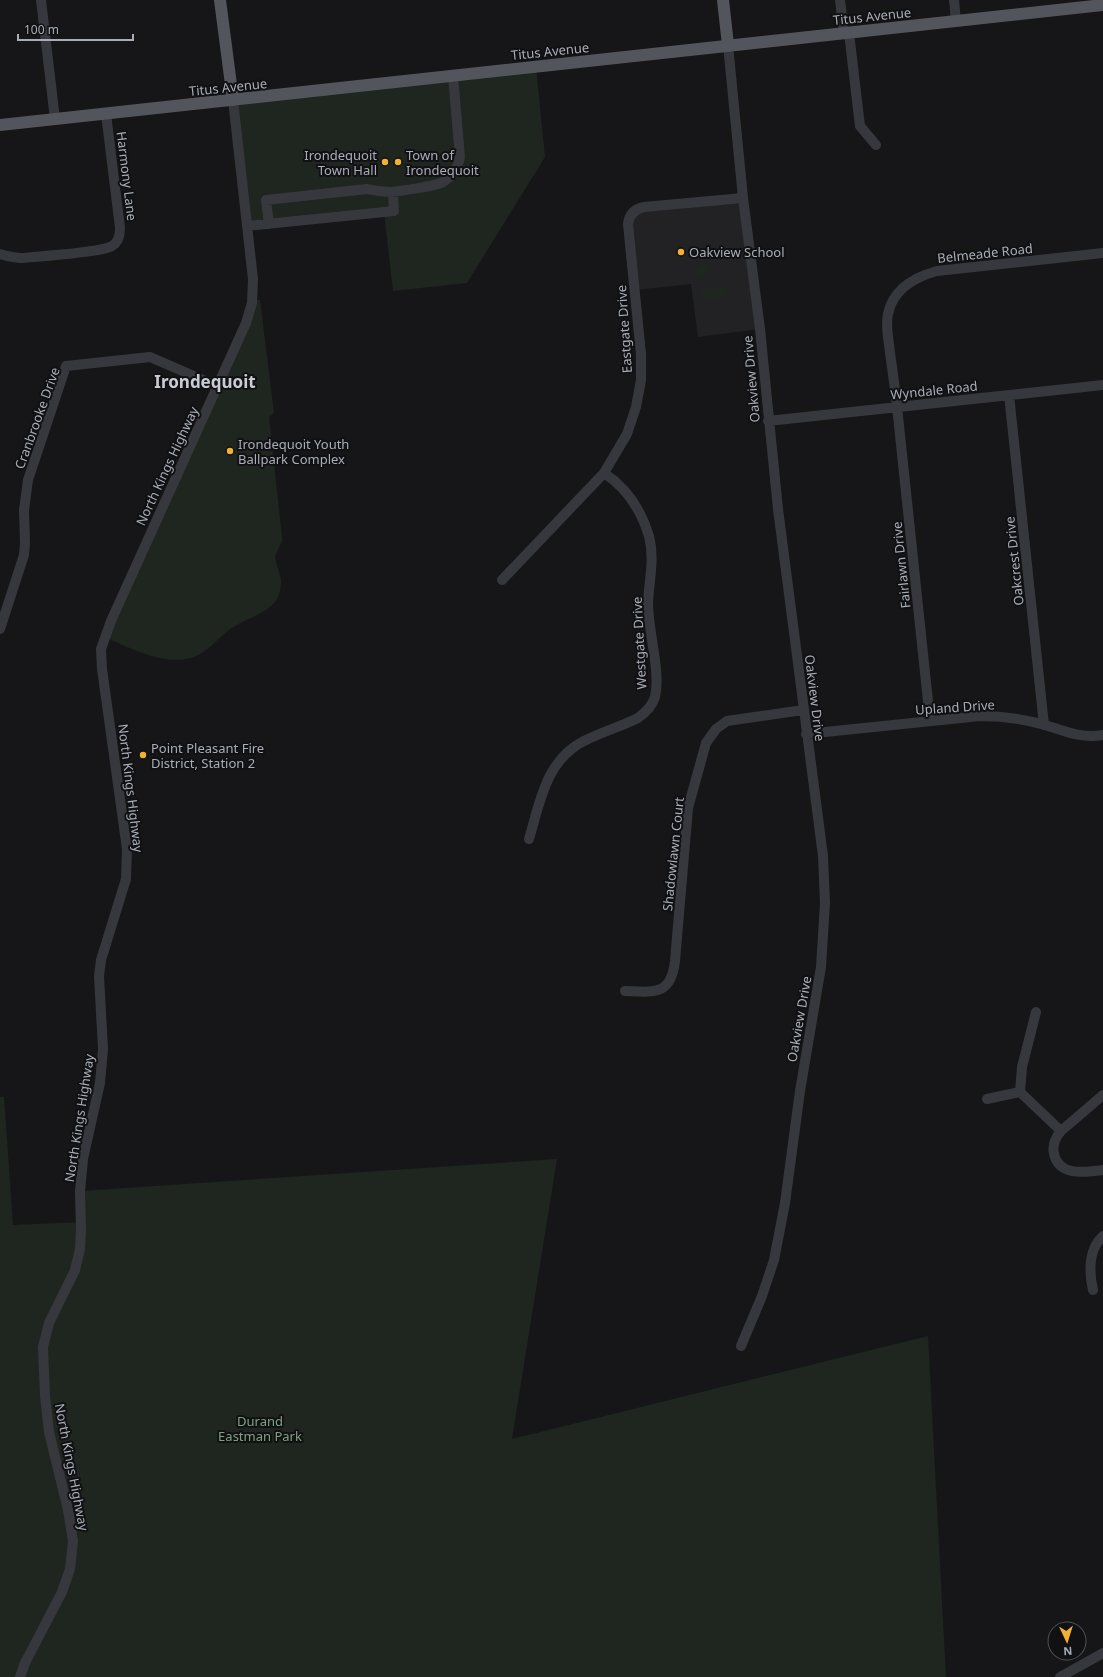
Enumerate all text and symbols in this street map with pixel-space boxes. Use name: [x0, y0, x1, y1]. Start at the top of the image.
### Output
street label: Titus Avenue: [832, 3, 912, 29]
scale bar: [18, 16, 133, 42]
text: 100 m: [24, 21, 59, 38]
street label: Titus Avenue: [510, 38, 590, 64]
street label: Titus Avenue: [188, 74, 268, 100]
street label: Harmony Lane: [113, 130, 141, 222]
place label: Irondequoit Town Hall: [304, 146, 377, 179]
place label: Town of Irondequoit: [406, 146, 479, 179]
marker: Irondequoit Town Hall: [380, 157, 390, 167]
marker: Town of Irondequoit: [393, 157, 403, 167]
street label: Belmeade Road: [936, 239, 1034, 267]
place label: Oakview School: [689, 243, 785, 261]
marker: Oakview School: [676, 247, 686, 257]
street label: Eastgate Drive: [612, 284, 636, 374]
street label: Oakview Drive: [738, 335, 764, 423]
street label: Cranbrooke Drive: [10, 365, 64, 471]
district label: Irondequoit: [154, 370, 256, 393]
street label: Wyndale Road: [890, 376, 978, 404]
street label: North Kings Highway: [131, 403, 203, 528]
place label: Irondequoit Youth Ballpark Complex: [238, 435, 349, 468]
marker: Irondequoit Youth Ballpark Complex: [225, 446, 235, 456]
street label: Oakcrest Drive: [1000, 516, 1028, 606]
street label: Fairlawn Drive: [887, 521, 915, 609]
street label: Westgate Drive: [628, 596, 650, 690]
street label: Oakview Drive: [801, 654, 829, 742]
street label: Upland Drive: [915, 695, 995, 719]
street label: North Kings Highway: [114, 723, 148, 854]
place label: Point Pleasant Fire District, Station 2: [151, 739, 264, 772]
marker: Point Pleasant Fire District, Station 2: [138, 750, 148, 760]
street label: Shadowlawn Court: [658, 796, 688, 912]
street label: Oakview Drive: [783, 975, 815, 1063]
street label: North Kings Highway: [60, 1052, 98, 1183]
street label: North Kings Highway: [51, 1402, 93, 1533]
park label: Durand Eastman Park: [218, 1412, 302, 1445]
north arrow: [1047, 1621, 1087, 1661]
text: N: [1063, 1644, 1073, 1659]

